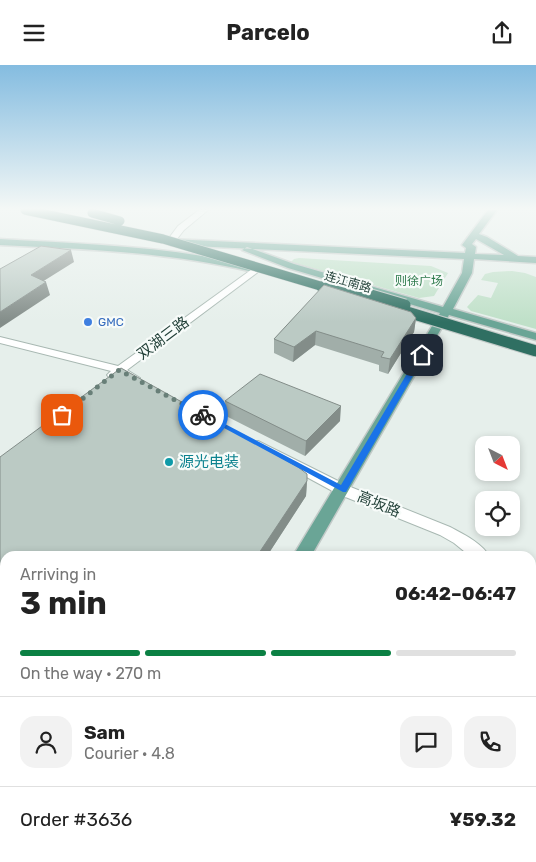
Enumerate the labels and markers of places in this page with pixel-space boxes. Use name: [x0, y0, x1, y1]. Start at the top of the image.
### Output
place label: GMC: [98, 315, 124, 329]
marker: GMC: [82, 316, 94, 328]
pin: [401, 334, 443, 376]
pin: [41, 394, 83, 436]
place label: 源光电装: [179, 453, 239, 471]
marker: 源光电装: [163, 456, 175, 468]

